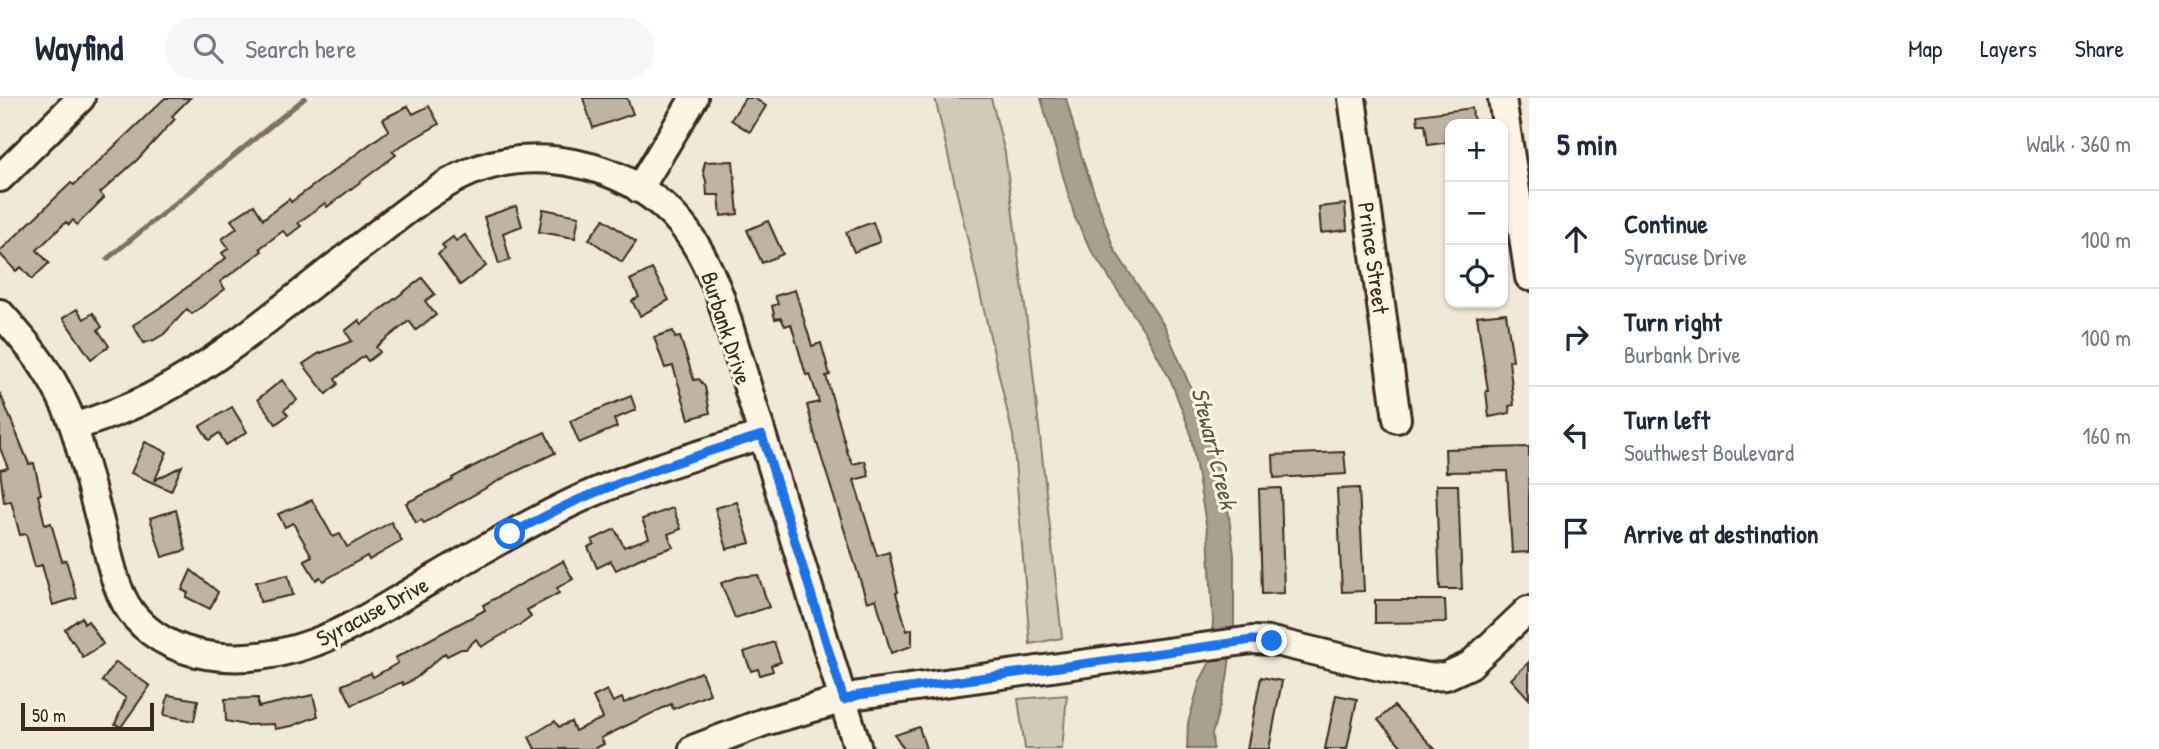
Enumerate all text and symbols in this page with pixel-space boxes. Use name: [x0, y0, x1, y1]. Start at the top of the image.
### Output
search box: [165, 17, 655, 80]
text: Wayfind: [35, 26, 123, 70]
icon: search: [189, 29, 227, 67]
text: Search here: [245, 31, 356, 66]
text: Map: [1908, 32, 1942, 64]
text: Layers: [1980, 32, 2037, 64]
text: Share: [2075, 32, 2124, 64]
map controls: [1445, 119, 1508, 308]
button: +: [1445, 119, 1508, 182]
text: 5 min: [1557, 124, 1617, 164]
text: Walk · 360 m: [2026, 128, 2131, 159]
button: −: [1445, 182, 1508, 245]
street label: Prince Street: [1351, 200, 1397, 317]
text: Continue: [1624, 206, 1708, 241]
icon: ahead: [1557, 220, 1595, 258]
text: 100 m: [2081, 224, 2131, 255]
text: Syracuse Drive: [1624, 241, 1747, 272]
button: locate: [1445, 245, 1508, 308]
street label: Burbank Drive: [694, 268, 760, 388]
text: Turn right: [1624, 304, 1722, 339]
icon: right: [1557, 318, 1595, 356]
text: 100 m: [2081, 322, 2131, 353]
text: Burbank Drive: [1624, 339, 1741, 370]
water label: Stewart Creek: [1184, 384, 1246, 514]
text: Turn left: [1624, 402, 1710, 437]
icon: left: [1557, 416, 1595, 454]
text: 160 m: [2082, 420, 2131, 451]
text: Southwest Boulevard: [1624, 437, 1794, 468]
icon: arrive: [1557, 514, 1595, 552]
text: Arrive at destination: [1624, 516, 1819, 551]
route start: [494, 518, 525, 549]
street label: Syracuse Drive: [310, 568, 434, 654]
route end: [1256, 625, 1287, 656]
scale bar: [21, 700, 154, 732]
text: 50 m: [32, 702, 66, 728]

